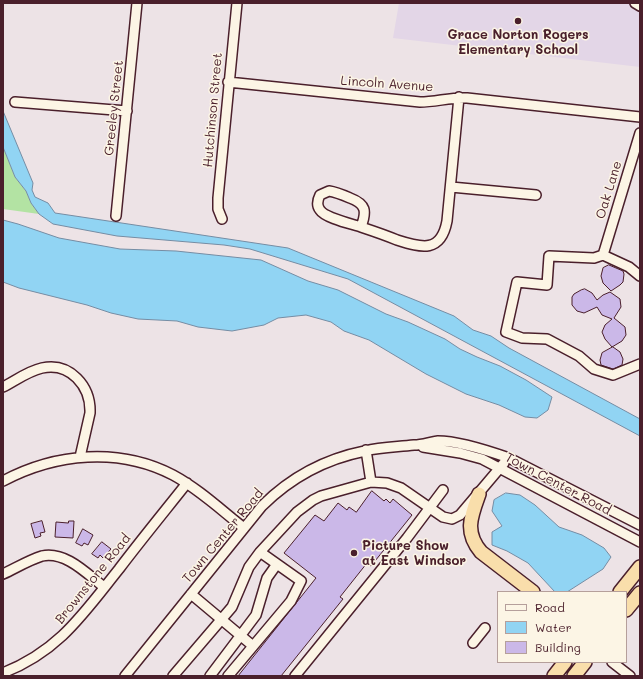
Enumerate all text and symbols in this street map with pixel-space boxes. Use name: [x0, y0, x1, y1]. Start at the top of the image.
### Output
marker: Grace Norton Rogers Elementary School: [513, 16, 523, 26]
place label: Grace Norton Rogers Elementary School: [447, 27, 589, 58]
street label: Hutchinson Street: [200, 52, 226, 168]
street label: Greeley Street: [101, 60, 127, 156]
street label: Lincoln Avenue: [340, 73, 434, 95]
street label: Oak Lane: [593, 159, 625, 221]
street label: Town Center Road: [502, 449, 614, 519]
street label: Town Center Road: [179, 486, 267, 586]
street label: Brownstone Road: [52, 531, 134, 627]
place label: Picture Show at East Windsor: [362, 538, 466, 569]
marker: Picture Show at East Windsor: [349, 548, 359, 558]
legend: [497, 591, 627, 663]
text: Road: [535, 599, 565, 615]
text: Water: [535, 619, 572, 635]
text: Building: [535, 639, 581, 655]

